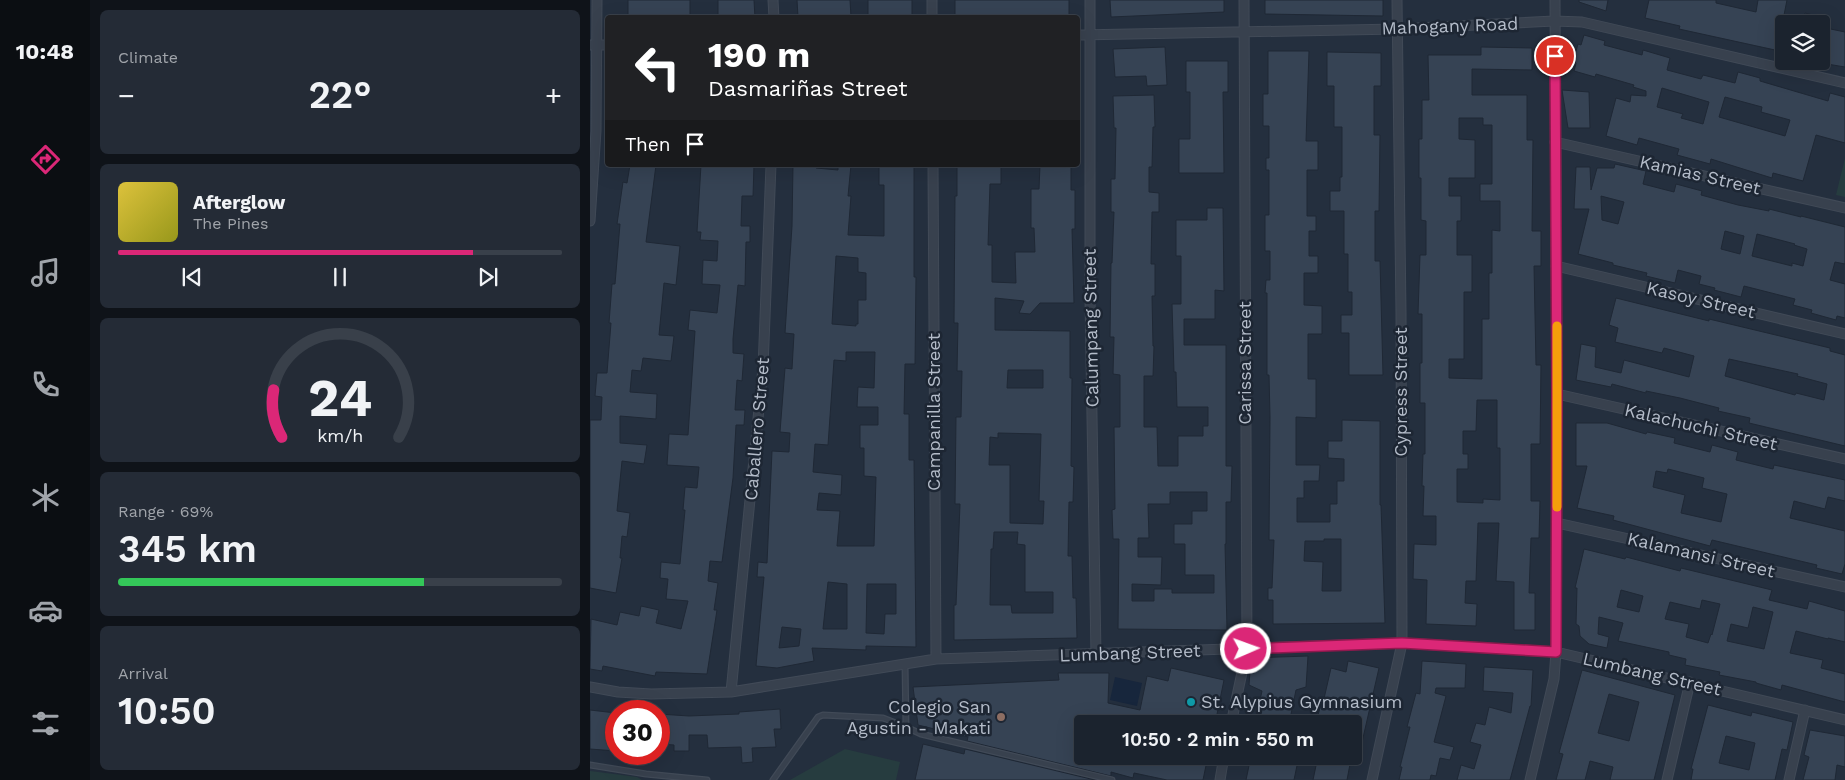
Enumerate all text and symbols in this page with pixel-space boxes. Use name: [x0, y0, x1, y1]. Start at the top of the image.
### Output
street label: Mahogany Road: [1381, 13, 1519, 38]
map controls: [1775, 15, 1830, 70]
button: layers: [1775, 15, 1830, 70]
text: 190 m: [708, 34, 810, 76]
icon: left: [625, 35, 690, 100]
pin: [1534, 35, 1576, 77]
text: 10:48: [16, 39, 74, 64]
icon: arrive: [1541, 42, 1569, 70]
text: Climate: [118, 48, 178, 67]
text: 22°: [308, 73, 372, 117]
text: Dasmariñas Street: [708, 76, 908, 101]
text: −: [118, 79, 135, 112]
text: +: [545, 79, 562, 112]
icon: arrive: [681, 130, 709, 158]
text: Then: [625, 133, 671, 156]
icon: directions: [28, 142, 63, 177]
street label: Kamias Street: [1637, 150, 1763, 199]
text: Afterglow: [193, 191, 285, 214]
text: The Pines: [193, 214, 269, 233]
street label: Calumpang Street: [1079, 248, 1102, 408]
icon: music: [28, 255, 63, 290]
icon: previous: [178, 263, 206, 291]
icon: pause: [326, 263, 354, 291]
icon: next: [474, 263, 502, 291]
street label: Kasoy Street: [1645, 277, 1758, 322]
street label: Carissa Street: [1234, 301, 1255, 425]
street label: Cypress Street: [1390, 327, 1411, 457]
street label: Campanilla Street: [923, 332, 944, 491]
street label: Caballero Street: [740, 356, 773, 501]
icon: phone: [28, 367, 63, 402]
text: 24: [308, 368, 372, 429]
street label: Kalachuchi Street: [1623, 399, 1780, 454]
text: km/h: [317, 425, 363, 446]
icon: climate: [28, 480, 63, 515]
text: Range · 69%: [118, 502, 213, 521]
text: 345 km: [118, 527, 257, 571]
street label: Kalamansi Street: [1625, 527, 1777, 582]
icon: car: [28, 593, 63, 628]
position arrow: [1219, 622, 1271, 674]
street label: Lumbang Street: [1059, 640, 1201, 665]
street label: Lumbang Street: [1581, 647, 1724, 700]
text: Arrival: [118, 664, 168, 683]
text: 10:50: [118, 689, 216, 733]
place label: St. Alypius Gymnasium: [1201, 691, 1403, 712]
place label: Colegio San Agustin - Makati: [846, 696, 991, 738]
marker: St. Alypius Gymnasium: [1185, 696, 1197, 708]
speed limit sign: 30: [605, 700, 670, 765]
icon: filters: [28, 706, 63, 741]
marker: Colegio San Agustin - Makati: [995, 711, 1007, 723]
text: 10:50 · 2 min · 550 m: [1122, 728, 1314, 751]

